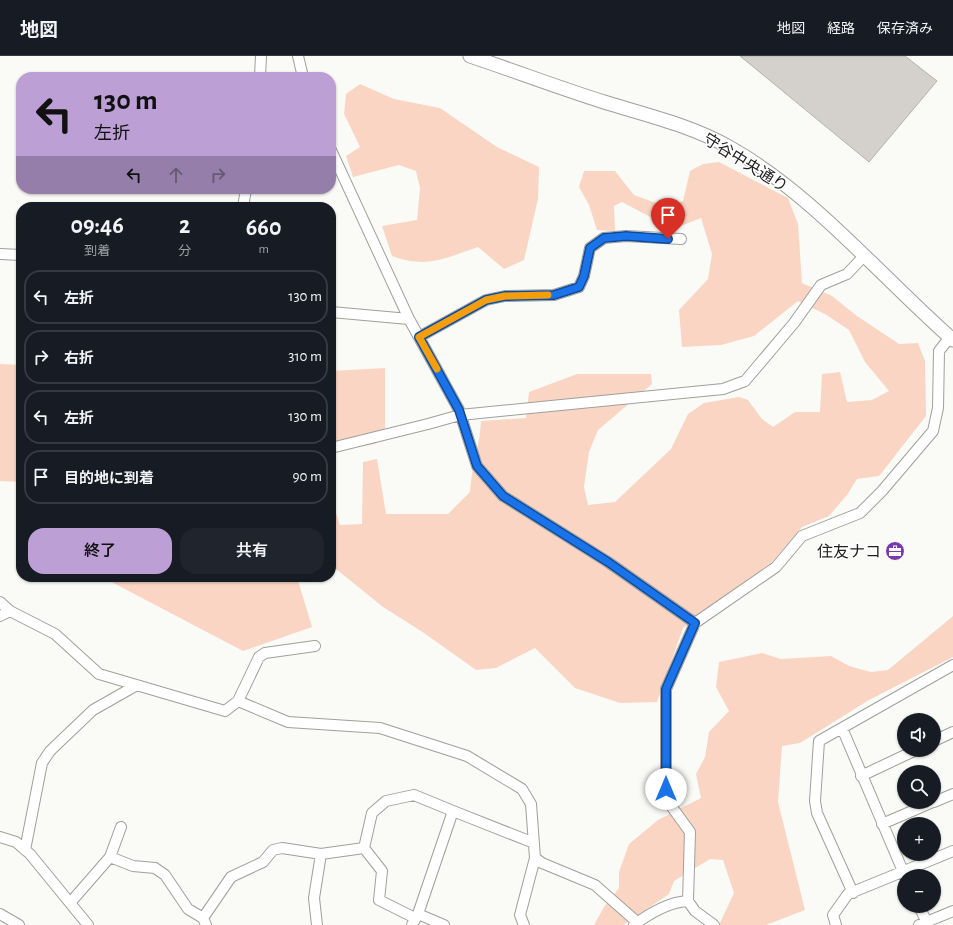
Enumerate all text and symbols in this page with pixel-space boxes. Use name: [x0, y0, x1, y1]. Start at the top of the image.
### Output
text: 地図: [20, 21, 58, 40]
text: 地図: [777, 22, 805, 36]
text: 経路: [827, 22, 855, 36]
text: 保存済み: [877, 22, 933, 36]
text: 130 m: [94, 87, 158, 115]
icon: left: [28, 88, 80, 140]
text: 左折: [94, 125, 130, 143]
street label: 守谷中央通り: [701, 130, 791, 195]
icon: left: [123, 164, 145, 186]
icon: ahead: [165, 164, 187, 186]
icon: right: [207, 164, 229, 186]
pin: [651, 198, 685, 239]
icon: arrive: [657, 204, 679, 226]
text: 09:46: [71, 214, 124, 238]
text: 2: [179, 214, 190, 238]
text: 660: [246, 216, 281, 240]
text: m: [258, 243, 269, 256]
text: 到着: [84, 245, 110, 258]
text: 分: [178, 245, 191, 258]
icon: left: [30, 286, 52, 308]
text: 130 m: [288, 289, 322, 304]
text: 左折: [64, 291, 94, 306]
icon: right: [30, 346, 52, 368]
text: 310 m: [288, 349, 322, 364]
text: 右折: [64, 351, 94, 366]
icon: left: [30, 406, 52, 428]
text: 130 m: [288, 409, 322, 424]
text: 左折: [64, 411, 94, 426]
icon: arrive: [30, 466, 52, 488]
text: 90 m: [293, 469, 322, 484]
text: 目的地に到着: [64, 471, 154, 486]
button: 終了: [28, 528, 172, 574]
button: 共有: [180, 528, 324, 574]
office icon: 住友ナコ: [884, 540, 906, 562]
place label: 住友ナコ: [817, 543, 881, 560]
map controls: [897, 713, 941, 913]
button: sound: [897, 713, 941, 757]
button: search: [897, 765, 941, 809]
position arrow: [645, 768, 687, 810]
button: +: [897, 817, 941, 861]
button: −: [897, 869, 941, 913]

